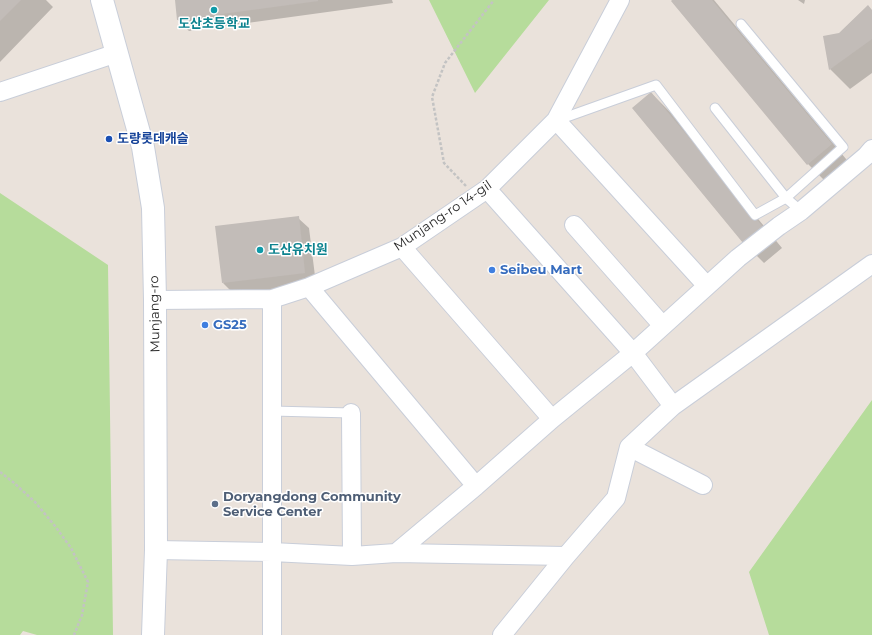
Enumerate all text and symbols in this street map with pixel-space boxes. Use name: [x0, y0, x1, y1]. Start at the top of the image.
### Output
marker: 도산초등학교: [209, 5, 219, 15]
place label: 도산초등학교: [178, 16, 250, 32]
place label: 도량롯데캐슬: [117, 131, 189, 147]
marker: 도량롯데캐슬: [104, 134, 114, 144]
street label: Munjang-ro 14-gil: [391, 177, 495, 255]
place label: 도산유치원: [268, 242, 328, 258]
marker: 도산유치원: [255, 245, 265, 255]
place label: Seibeu Mart: [500, 262, 582, 278]
marker: Seibeu Mart: [487, 265, 497, 275]
street label: Munjang-ro: [147, 275, 163, 353]
place label: GS25: [213, 317, 247, 333]
marker: GS25: [200, 320, 210, 330]
place label: Doryangdong Community Service Center: [223, 489, 401, 520]
marker: Doryangdong Community Service Center: [210, 499, 220, 509]

